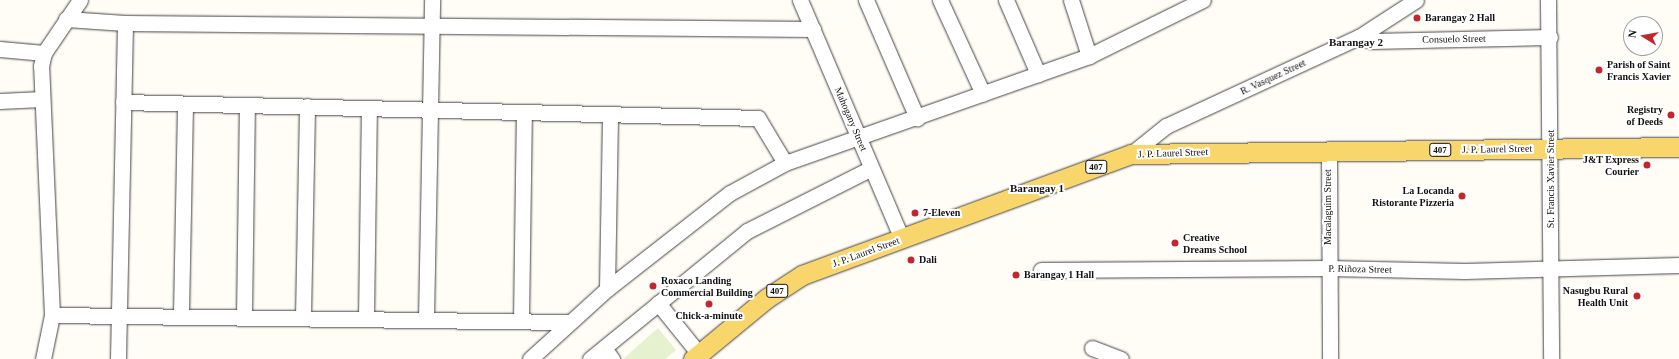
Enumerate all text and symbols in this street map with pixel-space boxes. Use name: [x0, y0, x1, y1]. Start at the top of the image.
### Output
place label: Barangay 2 Hall: [1425, 12, 1495, 24]
marker: Barangay 2 Hall: [1412, 13, 1422, 23]
north arrow: [1623, 16, 1663, 56]
text: N: [1626, 29, 1639, 39]
street label: Consuelo Street: [1422, 32, 1486, 46]
district label: Barangay 2: [1329, 35, 1383, 49]
street label: R. Vasquez Street: [1238, 57, 1308, 97]
place label: Parish of Saint Francis Xavier: [1607, 58, 1671, 82]
marker: Parish of Saint Francis Xavier: [1594, 65, 1604, 75]
street label: Mahogany Street: [832, 85, 870, 153]
place label: Registry of Deeds: [1627, 103, 1663, 126]
marker: Registry of Deeds: [1666, 110, 1676, 120]
street label: St. Francis Xavier Street: [1545, 130, 1557, 228]
street label: J. P. Laurel Street: [1462, 142, 1532, 156]
road number: 407: [1429, 143, 1451, 157]
street label: J. P. Laurel Street: [1138, 146, 1208, 160]
place label: J&T Express Courier: [1583, 153, 1639, 176]
road number: 407: [1085, 160, 1107, 174]
marker: J&T Express Courier: [1642, 160, 1652, 170]
street label: Macalaguim Street: [1322, 169, 1334, 245]
district label: Barangay 1: [1010, 181, 1064, 195]
place label: La Locanda Ristorante Pizzeria: [1372, 184, 1454, 208]
marker: La Locanda Ristorante Pizzeria: [1457, 191, 1467, 201]
place label: 7-Eleven: [923, 207, 960, 219]
marker: 7-Eleven: [910, 208, 920, 218]
place label: Creative Dreams School: [1183, 231, 1247, 254]
street label: J. P. Laurel Street: [831, 234, 901, 270]
marker: Creative Dreams School: [1170, 238, 1180, 248]
place label: Dali: [919, 254, 937, 266]
marker: Dali: [906, 255, 916, 265]
street label: P. Riñoza Street: [1328, 262, 1392, 276]
place label: Barangay 1 Hall: [1024, 269, 1094, 281]
marker: Barangay 1 Hall: [1011, 270, 1021, 280]
place label: Roxaco Landing Commercial Building: [661, 274, 753, 298]
marker: Roxaco Landing Commercial Building: [648, 281, 658, 291]
road number: 407: [766, 284, 788, 298]
place label: Nasugbu Rural Health Unit: [1563, 284, 1628, 308]
marker: Nasugbu Rural Health Unit: [1631, 290, 1643, 302]
marker: Chick-a-minute: [704, 299, 714, 309]
place label: Chick-a-minute: [675, 310, 743, 322]

